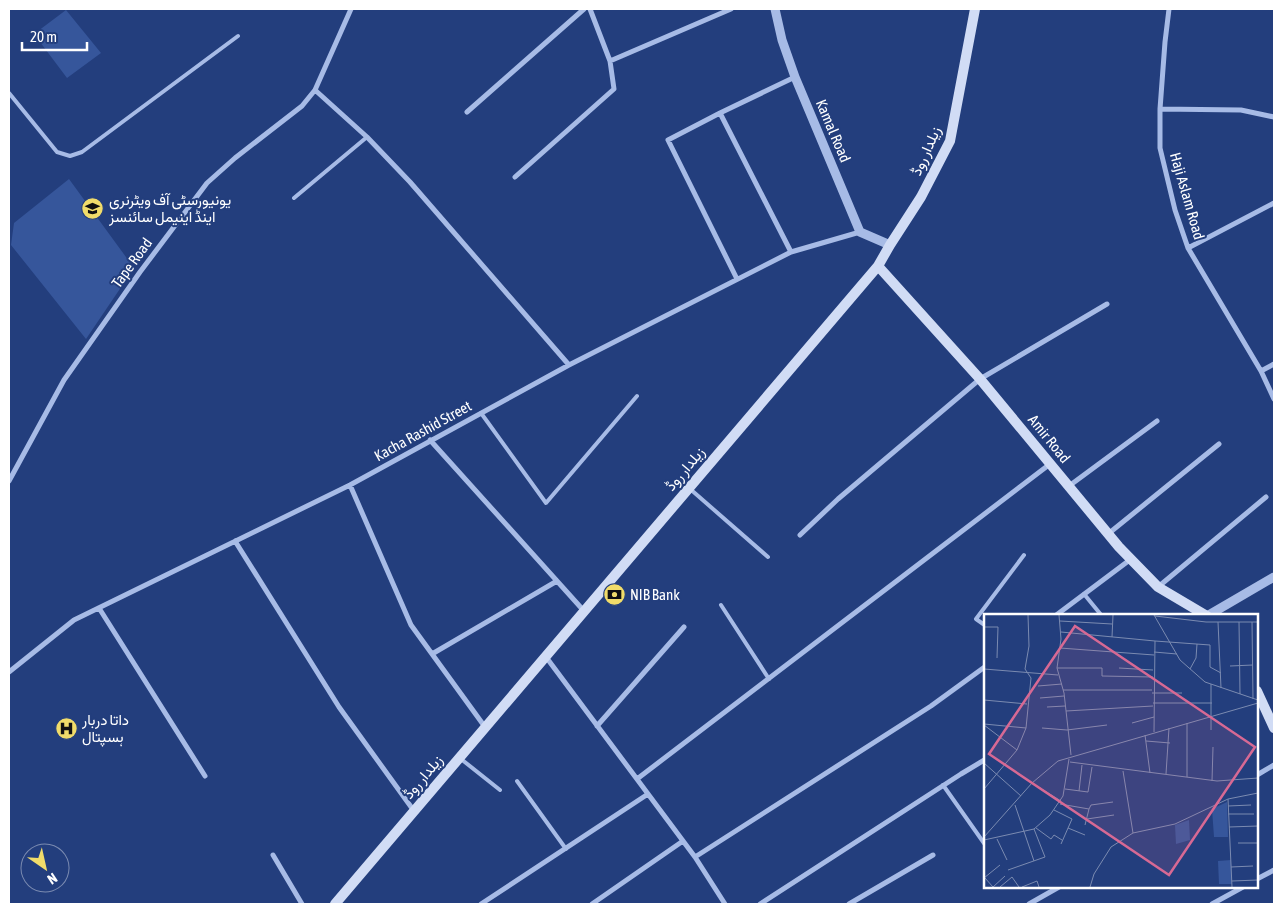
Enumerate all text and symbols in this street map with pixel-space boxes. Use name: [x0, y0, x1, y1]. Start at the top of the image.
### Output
scale bar: [22, 20, 88, 52]
text: 20 m: [30, 28, 57, 45]
street label: Kamal Road: [813, 97, 854, 165]
street label: زیلدار روڈ: [907, 124, 945, 178]
street label: Haji Aslam Road: [1167, 150, 1208, 241]
place label: یونیورسٹی آف ویٹرنری اینڈ اینیمل سائنسز: [108, 191, 231, 226]
school or university icon: یونیورسٹی آف ویٹرنری اینڈ اینیمل سائنسز: [81, 197, 105, 221]
street label: Tape Road: [108, 235, 155, 291]
street label: Kacha Rashid Street: [371, 397, 474, 464]
street label: Amir Road: [1025, 411, 1074, 466]
street label: زیلدار روڈ: [661, 443, 709, 495]
bank icon: NIB Bank: [602, 583, 626, 607]
place label: NIB Bank: [630, 586, 680, 603]
inset map: [984, 614, 1258, 888]
place label: داتا دربار ہسپتال: [81, 711, 129, 747]
hospital icon: داتا دربار ہسپتال: [54, 717, 78, 741]
street label: زیلدار روڈ: [399, 751, 447, 803]
north arrow: [20, 843, 70, 893]
text: N: [44, 870, 60, 888]

